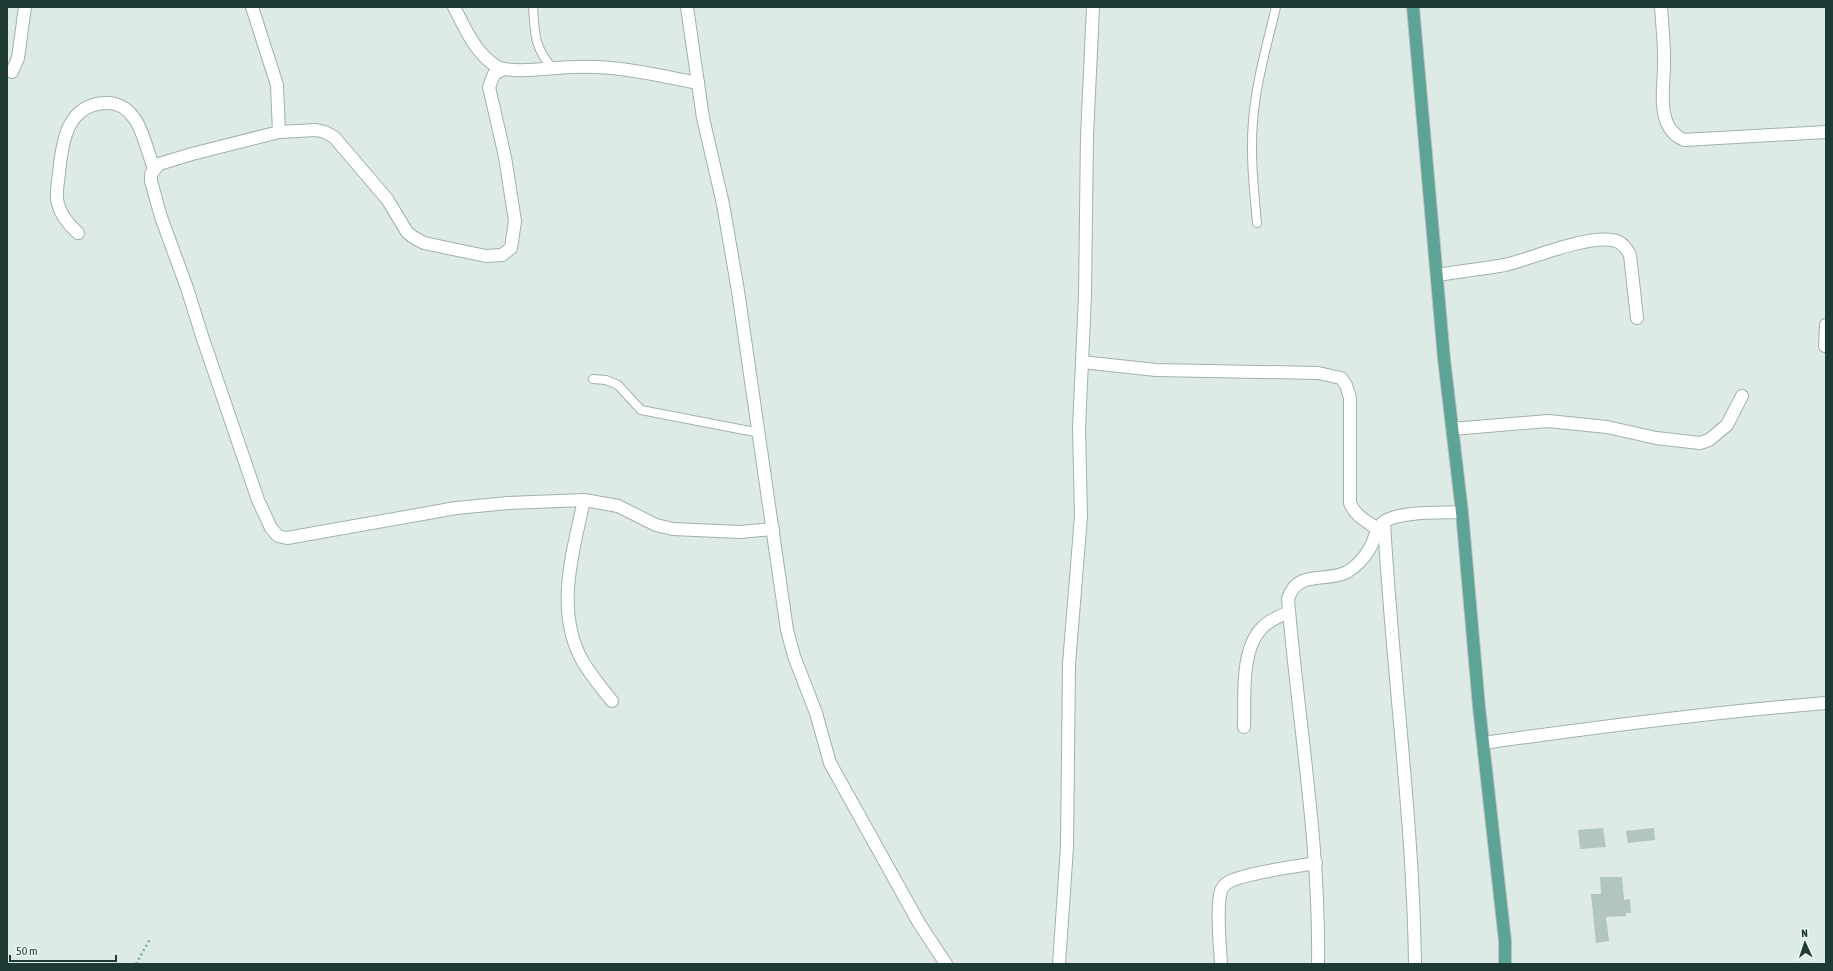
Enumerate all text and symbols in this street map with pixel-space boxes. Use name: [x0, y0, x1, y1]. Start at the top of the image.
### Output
north arrow: [1785, 923, 1825, 963]
text: N: [1801, 927, 1808, 939]
scale bar: [10, 937, 116, 963]
text: 50 m: [16, 944, 38, 958]

